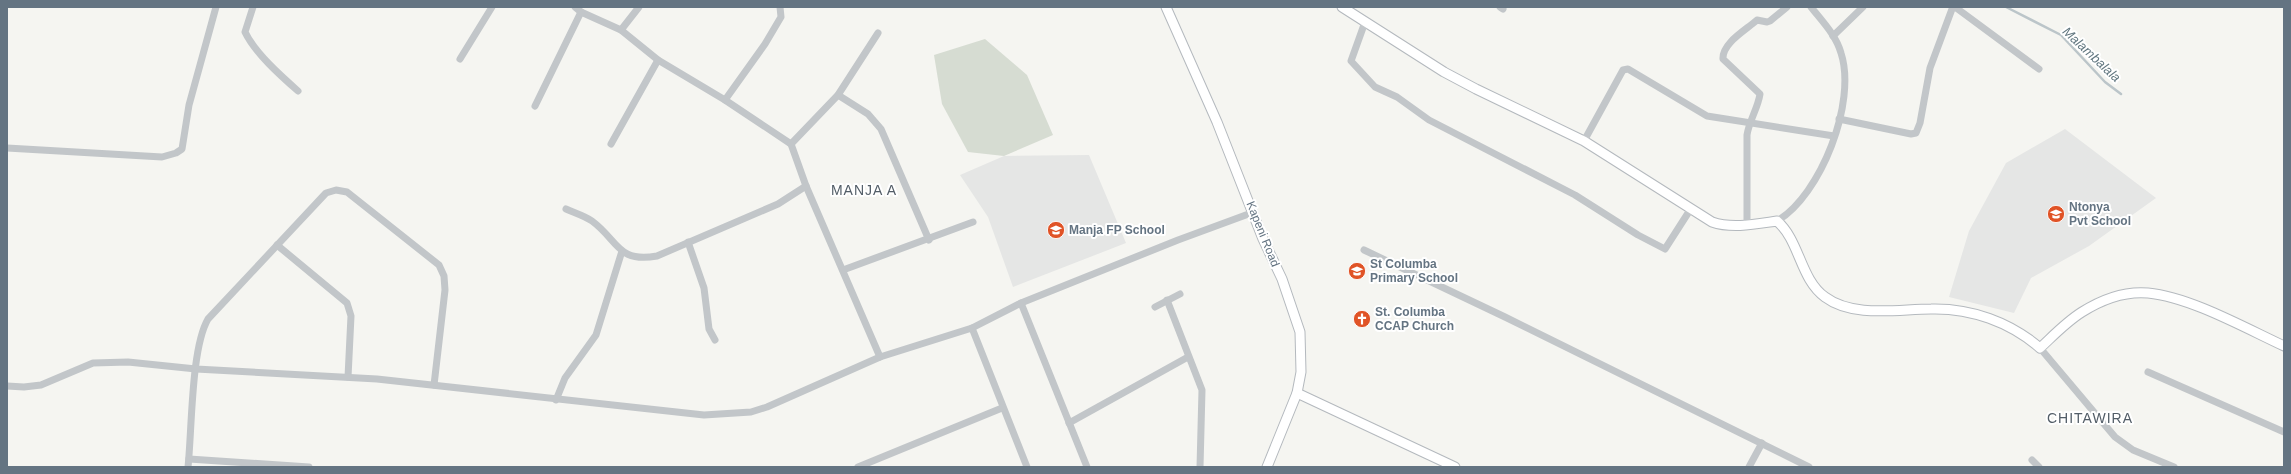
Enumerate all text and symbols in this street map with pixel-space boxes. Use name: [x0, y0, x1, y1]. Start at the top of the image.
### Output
water label: Malambalala: [2060, 24, 2124, 85]
district label: MANJA A: [831, 182, 897, 198]
street label: Kapeni Road: [1244, 199, 1282, 269]
place label: Ntonya Pvt School: [2069, 200, 2131, 228]
school or university icon: Ntonya Pvt School: [2046, 204, 2066, 224]
school or university icon: Manja FP School: [1046, 220, 1066, 240]
place label: Manja FP School: [1069, 223, 1165, 237]
place label: St Columba Primary School: [1370, 257, 1458, 285]
school or university icon: St Columba Primary School: [1347, 261, 1367, 281]
place label: St. Columba CCAP Church: [1375, 305, 1454, 333]
church icon: St. Columba CCAP Church: [1352, 309, 1372, 329]
district label: CHITAWIRA: [2047, 410, 2133, 426]

